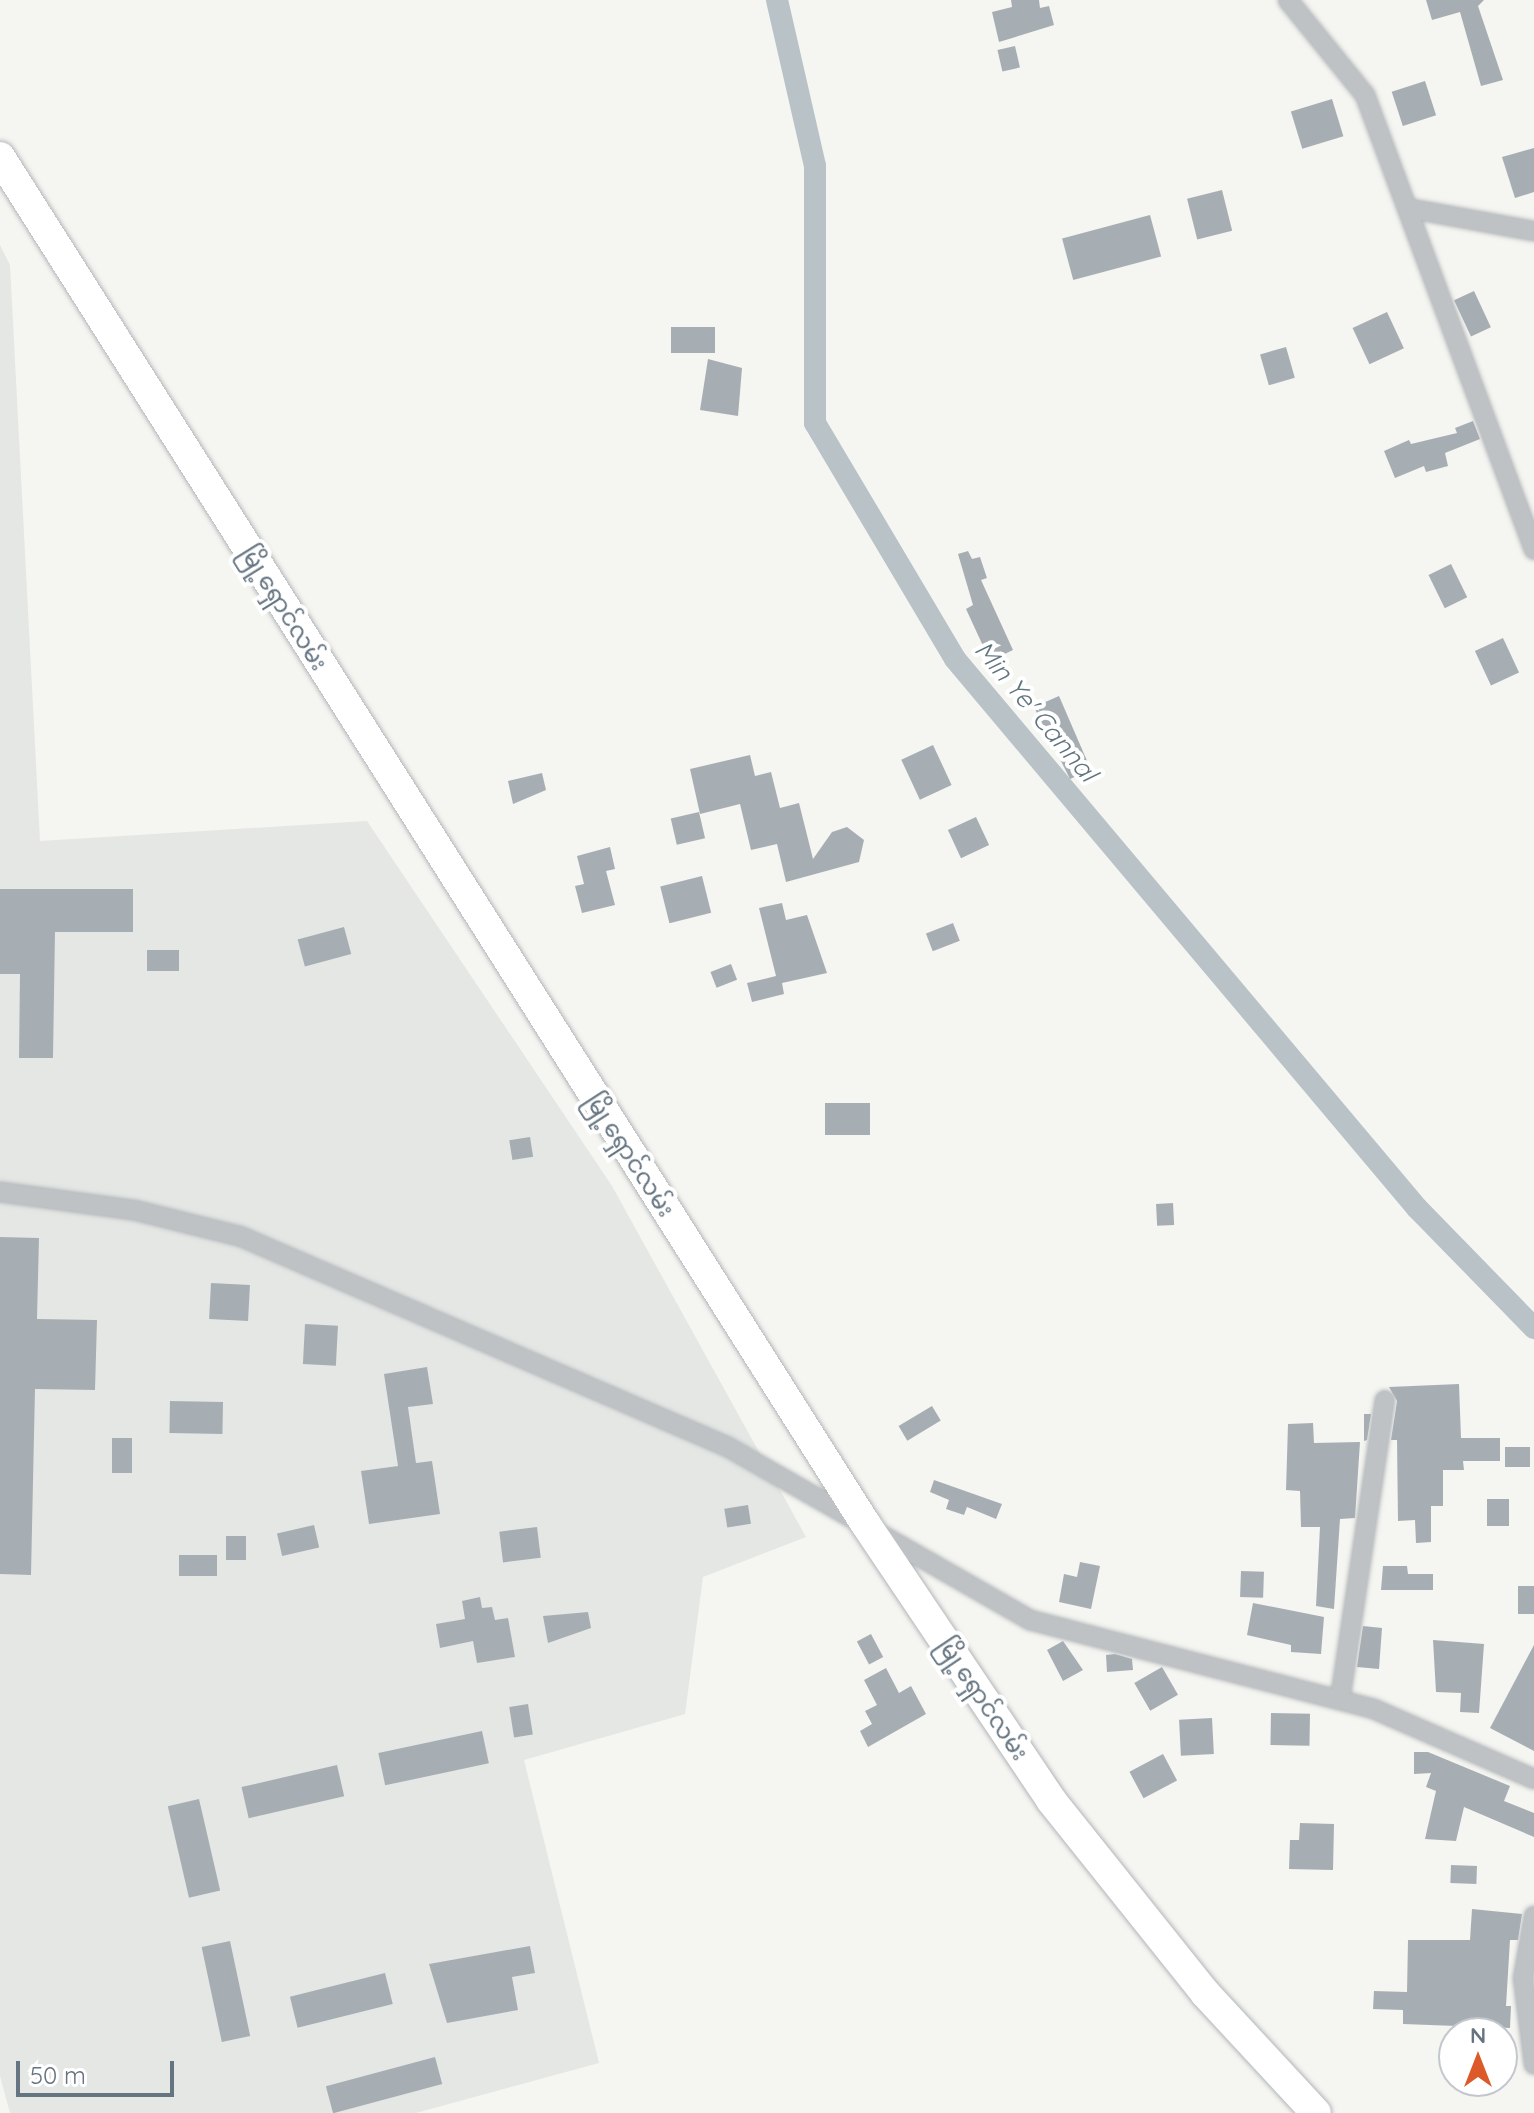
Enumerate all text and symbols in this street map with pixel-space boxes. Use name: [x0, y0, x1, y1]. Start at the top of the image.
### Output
street label: မြို့ရှောင်လမ်း: [234, 540, 334, 676]
water label: Min Ye' Cannal: [968, 634, 1104, 788]
street label: မြို့ရှောင်လမ်း: [579, 1088, 681, 1222]
street label: မြို့ရှောင်လမ်း: [931, 1632, 1035, 1766]
north arrow: [1438, 2017, 1518, 2097]
text: N: [1470, 2021, 1486, 2049]
scale bar: [20, 2045, 178, 2095]
text: 50 m: [30, 2060, 86, 2090]

